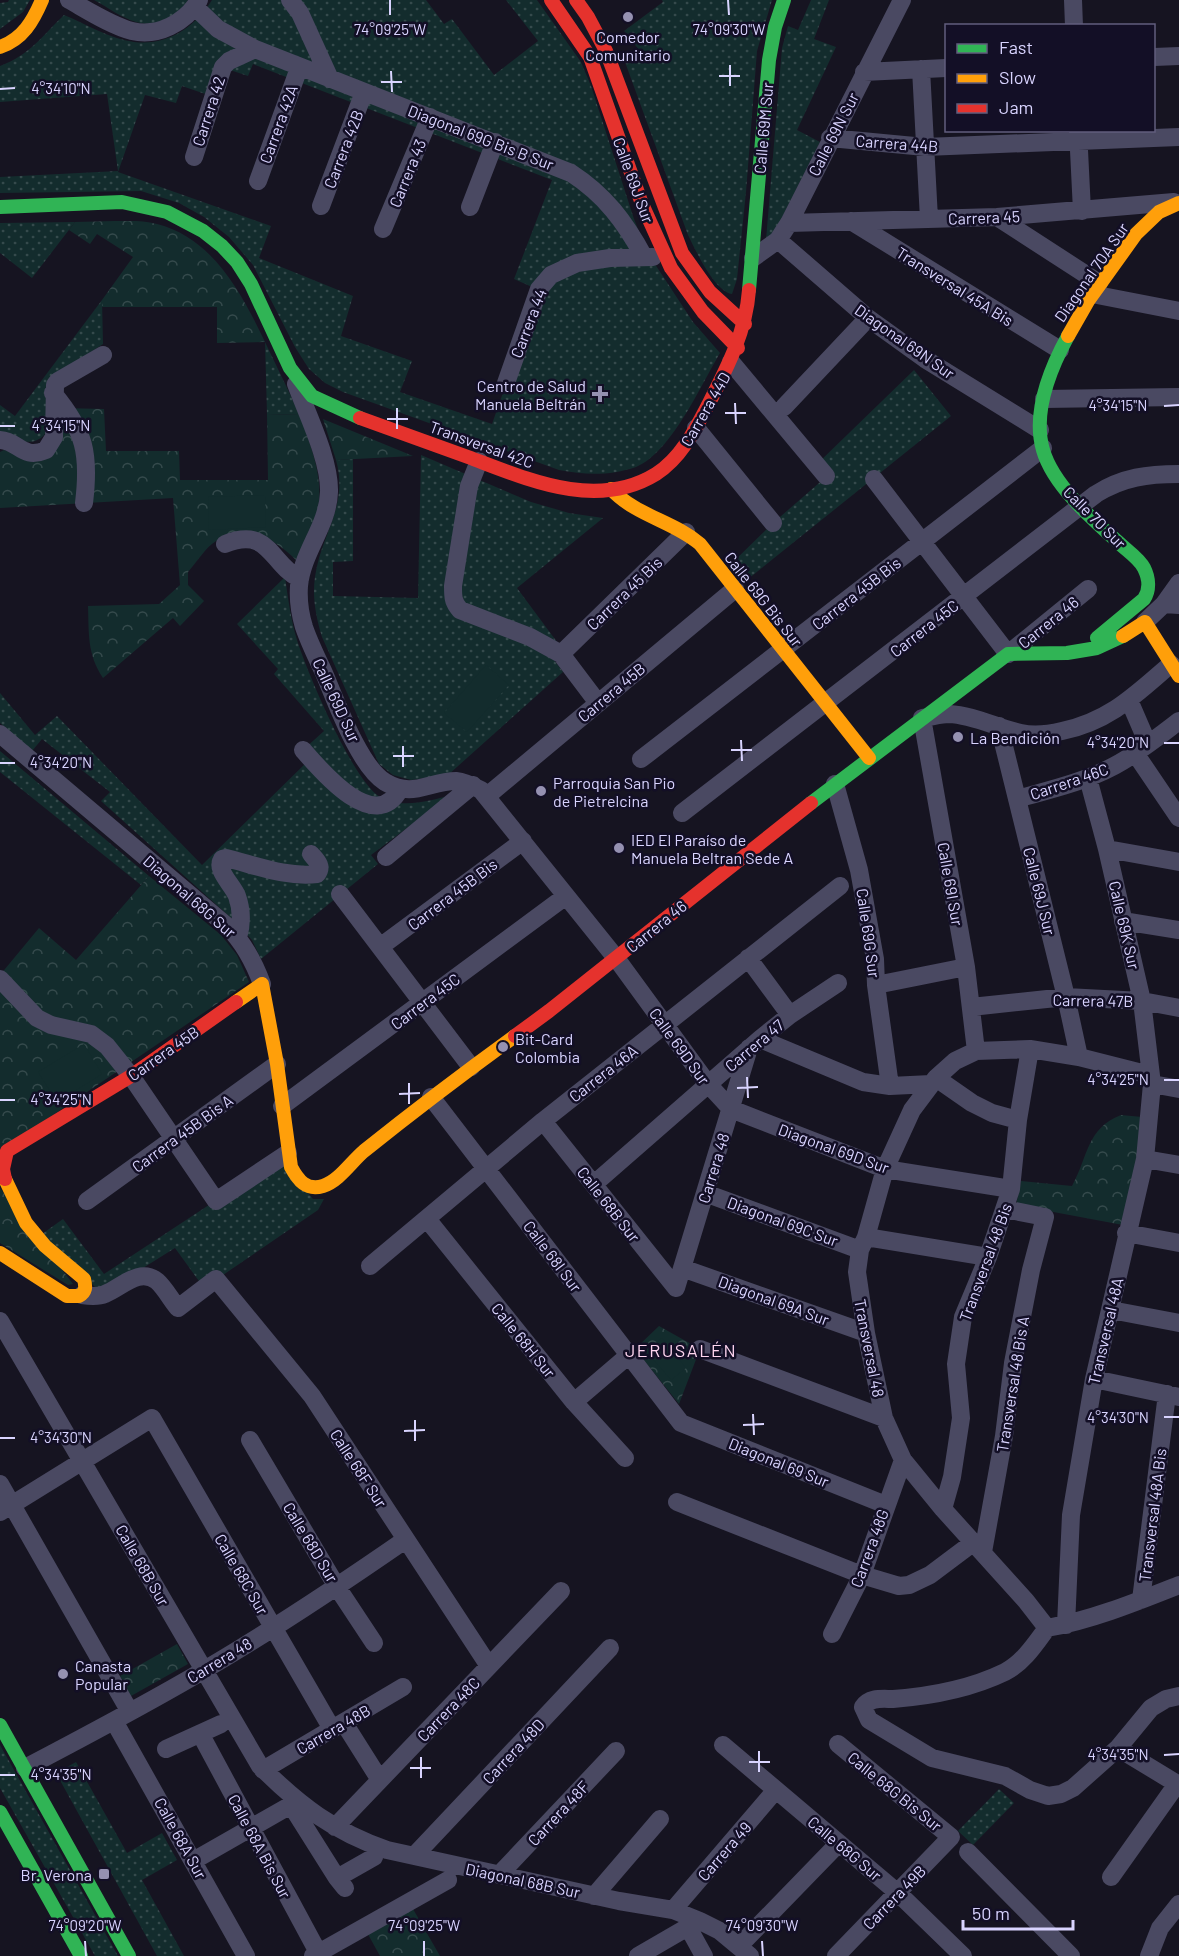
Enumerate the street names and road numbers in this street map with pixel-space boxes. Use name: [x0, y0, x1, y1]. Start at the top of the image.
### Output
street label: Carrera 42: [188, 74, 228, 148]
street label: Calle 69M Sur: [750, 81, 776, 175]
street label: Carrera 42A: [255, 82, 301, 166]
street label: Calle 69N Sur: [804, 89, 862, 179]
street label: Diagonal 69G Bis B Sur: [405, 100, 557, 174]
street label: Carrera 42B: [319, 107, 367, 191]
street label: Carrera 44B: [855, 131, 939, 155]
street label: Calle 69J Sur: [610, 135, 658, 226]
street label: Carrera 43: [385, 136, 429, 210]
street label: Carrera 45: [948, 206, 1020, 228]
street label: Diagonal 70A Sur: [1050, 219, 1132, 325]
street label: Transversal 45A Bis: [893, 242, 1017, 330]
street label: Carrera 44: [506, 286, 550, 360]
street label: Diagonal 69N Sur: [851, 300, 959, 383]
street label: Carrera 44D: [676, 368, 734, 450]
street label: Transversal 42C: [427, 416, 537, 472]
street label: Calle 70 Sur: [1060, 482, 1130, 552]
street label: Calle 69G Bis Sur: [721, 548, 807, 650]
street label: Carrera 45 Bis: [582, 552, 666, 634]
street label: Carrera 45B Bis: [808, 553, 904, 633]
street label: Carrera 46: [1014, 592, 1082, 652]
street label: Carrera 45C: [886, 595, 962, 661]
street label: Calle 69D Sur: [309, 655, 365, 745]
street label: Carrera 45B: [573, 658, 649, 726]
street label: Carrera 46C: [1027, 759, 1111, 803]
street label: Calle 69I Sur: [934, 841, 968, 927]
street label: Calle 69J Sur: [1020, 845, 1060, 937]
street label: Diagonal 68G Sur: [140, 851, 240, 941]
street label: Carrera 45B Bis: [404, 854, 500, 934]
street label: Calle 69K Sur: [1106, 879, 1144, 971]
street label: Calle 69G Sur: [853, 887, 885, 979]
street label: Carrera 46: [622, 896, 690, 956]
street label: Carrera 45C: [387, 969, 463, 1033]
street label: Carrera 47B: [1052, 990, 1134, 1010]
street label: Calle 69D Sur: [646, 1004, 714, 1088]
street label: Carrera 47: [721, 1015, 788, 1075]
street label: Carrera 45B: [124, 1022, 202, 1084]
street label: Carrera 46A: [565, 1040, 641, 1106]
street label: Carrera 45B Bis A: [128, 1090, 236, 1176]
street label: Diagonal 69D Sur: [776, 1119, 892, 1177]
street label: Carrera 48: [693, 1131, 733, 1205]
street label: Calle 68B Sur: [574, 1163, 644, 1246]
street label: Diagonal 69C Sur: [725, 1192, 841, 1250]
street label: Transversal 48 Bis: [955, 1200, 1015, 1324]
street label: Calle 68I Sur: [520, 1217, 586, 1296]
street label: Diagonal 69A Sur: [716, 1271, 832, 1329]
street label: Transversal 48A: [1083, 1275, 1127, 1386]
street label: Transversal 48: [851, 1297, 889, 1399]
street label: Calle 68H Sur: [488, 1299, 560, 1381]
street label: Transversal 48 Bis A: [992, 1314, 1032, 1453]
street label: Calle 68F Sur: [327, 1425, 391, 1511]
street label: Diagonal 69 Sur: [726, 1433, 832, 1491]
street label: Transversal 48A Bis: [1134, 1447, 1170, 1583]
street label: Calle 68D Sur: [280, 1498, 342, 1586]
street label: Carrera 48G: [846, 1506, 892, 1590]
street label: Calle 68B Sur: [112, 1521, 174, 1609]
street label: Calle 68C Sur: [211, 1530, 273, 1618]
street label: Carrera 48: [183, 1633, 255, 1687]
street label: Carrera 48C: [413, 1673, 483, 1745]
street label: Carrera 48B: [293, 1700, 373, 1758]
street label: Carrera 48D: [478, 1715, 548, 1787]
street label: Calle 68G Bis Sur: [844, 1747, 946, 1835]
street label: Carrera 48F: [523, 1777, 593, 1849]
street label: Calle 68A Bis Sur: [225, 1791, 295, 1901]
street label: Calle 68A Sur: [151, 1794, 211, 1882]
street label: Calle 68G Sur: [804, 1812, 886, 1884]
street label: Carrera 49: [693, 1818, 755, 1884]
street label: Diagonal 68B Sur: [464, 1859, 582, 1901]
street label: Carrera 49B: [859, 1861, 929, 1933]

